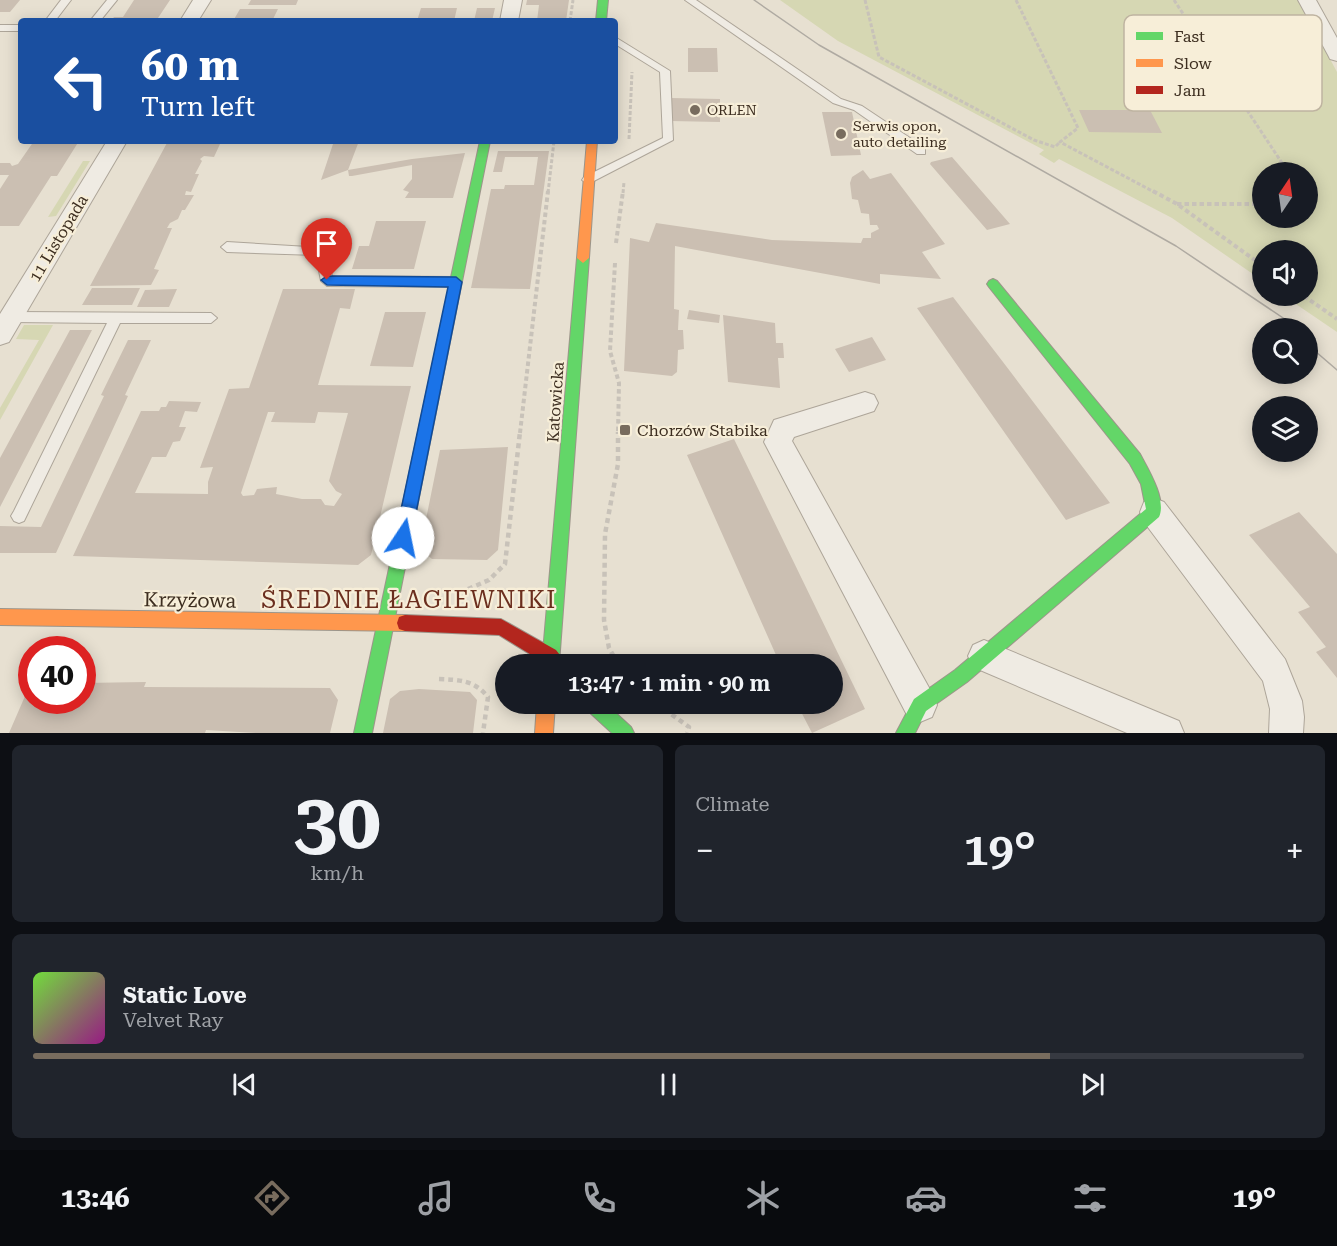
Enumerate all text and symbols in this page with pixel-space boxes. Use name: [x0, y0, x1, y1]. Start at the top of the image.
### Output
legend: [1124, 15, 1322, 111]
text: Fast: [1174, 27, 1205, 46]
text: 60 m: [141, 41, 239, 90]
icon: left: [42, 42, 120, 120]
text: Slow: [1174, 54, 1212, 73]
text: Jam: [1174, 81, 1206, 100]
text: Turn left: [141, 91, 255, 123]
place label: ORLEN: [707, 102, 757, 118]
marker: ORLEN: [688, 103, 702, 117]
place label: Serwis opon, auto detailing: [853, 118, 946, 150]
marker: Serwis opon, auto detailing: [834, 127, 848, 141]
north arrow: [1252, 162, 1318, 228]
map controls: [1252, 162, 1318, 462]
street label: 11 Listopada: [25, 191, 92, 285]
pin: [301, 218, 352, 280]
icon: arrive: [310, 227, 343, 260]
button: sound: [1252, 240, 1318, 306]
button: search: [1252, 318, 1318, 384]
street label: Katowicka: [543, 361, 568, 443]
button: layers: [1252, 396, 1318, 462]
place label: Chorzów Stabika: [637, 421, 768, 440]
marker: Chorzów Stabika: [618, 423, 632, 437]
position arrow: [371, 506, 435, 570]
district label: ŚREDNIE ŁAGIEWNIKI: [261, 585, 557, 614]
street label: Krzyżowa: [144, 587, 237, 613]
speed limit sign: 40: [18, 636, 96, 714]
text: 13:47 · 1 min · 90 m: [568, 671, 770, 696]
text: 30: [294, 776, 381, 867]
text: Climate: [696, 792, 770, 816]
text: 19°: [963, 823, 1036, 876]
text: −: [696, 831, 714, 870]
text: +: [1286, 831, 1304, 870]
text: km/h: [310, 861, 364, 885]
text: Static Love: [123, 983, 247, 1008]
text: Velvet Ray: [123, 1008, 223, 1032]
icon: previous: [228, 1068, 261, 1101]
icon: pause: [652, 1068, 685, 1101]
icon: next: [1076, 1068, 1109, 1101]
icon: directions: [251, 1177, 293, 1219]
icon: music: [415, 1177, 457, 1219]
icon: phone: [578, 1177, 620, 1219]
icon: climate: [742, 1177, 784, 1219]
icon: car: [905, 1177, 947, 1219]
icon: filters: [1069, 1177, 1111, 1219]
text: 13:46: [61, 1182, 130, 1214]
text: 19°: [1233, 1182, 1276, 1214]

